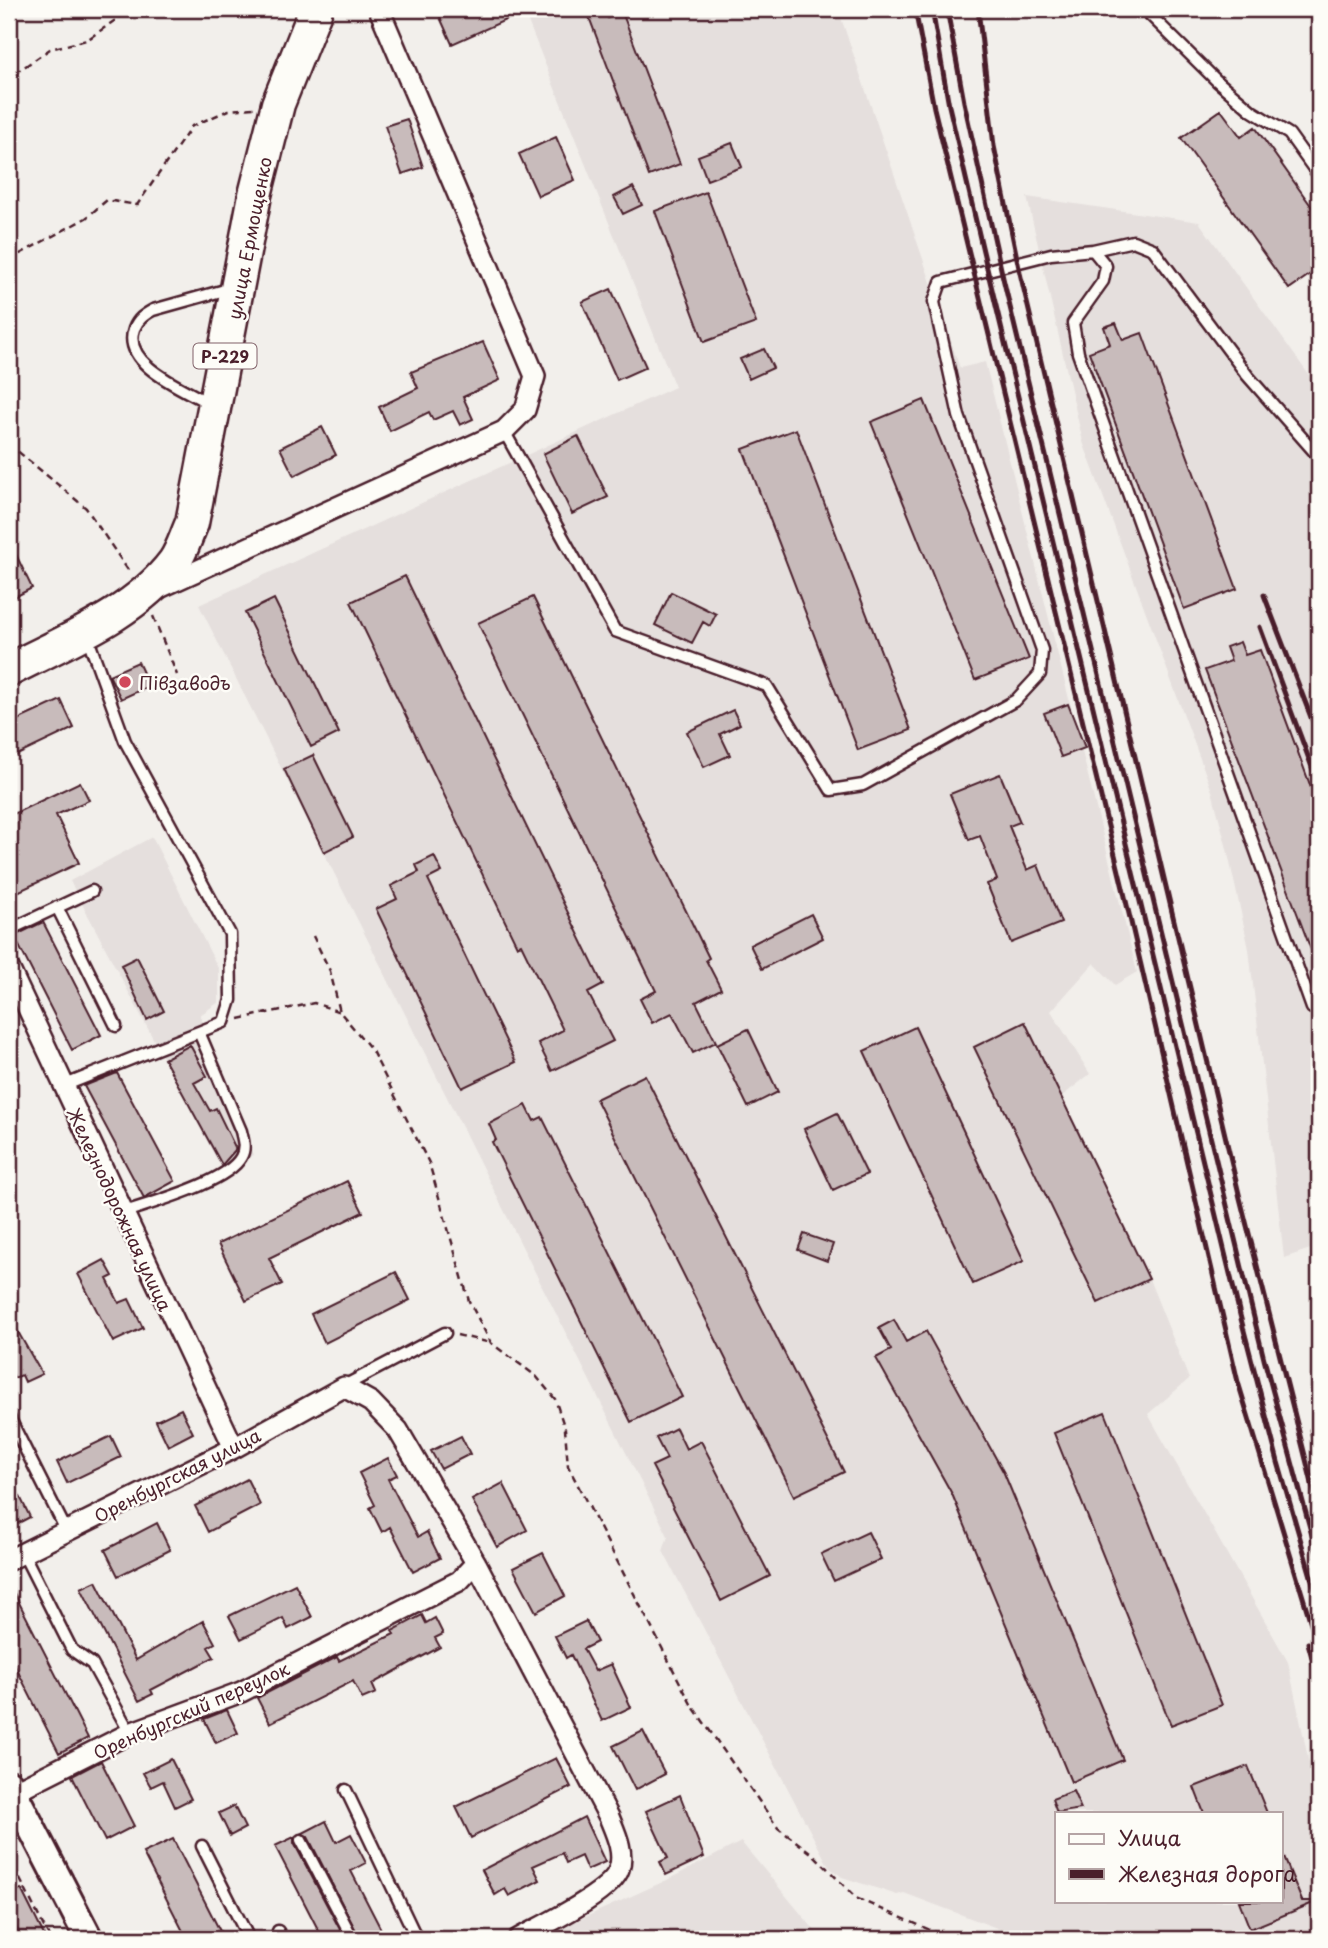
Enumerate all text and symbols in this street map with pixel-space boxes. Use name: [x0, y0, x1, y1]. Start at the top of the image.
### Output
street label: улица Ермощенко: [220, 154, 278, 322]
road number: Р-229: [194, 344, 256, 368]
place label: Пiвзаводъ: [139, 669, 231, 696]
marker: Пiвзаводъ: [117, 674, 133, 690]
street label: Железнодорожная улица: [61, 1103, 179, 1316]
street label: Оренбургская улица: [89, 1421, 266, 1529]
street label: Оренбургский переулок: [88, 1654, 294, 1766]
legend: [1055, 1812, 1282, 1902]
text: Улица: [1118, 1821, 1181, 1853]
text: Железная дорога: [1118, 1857, 1296, 1889]

